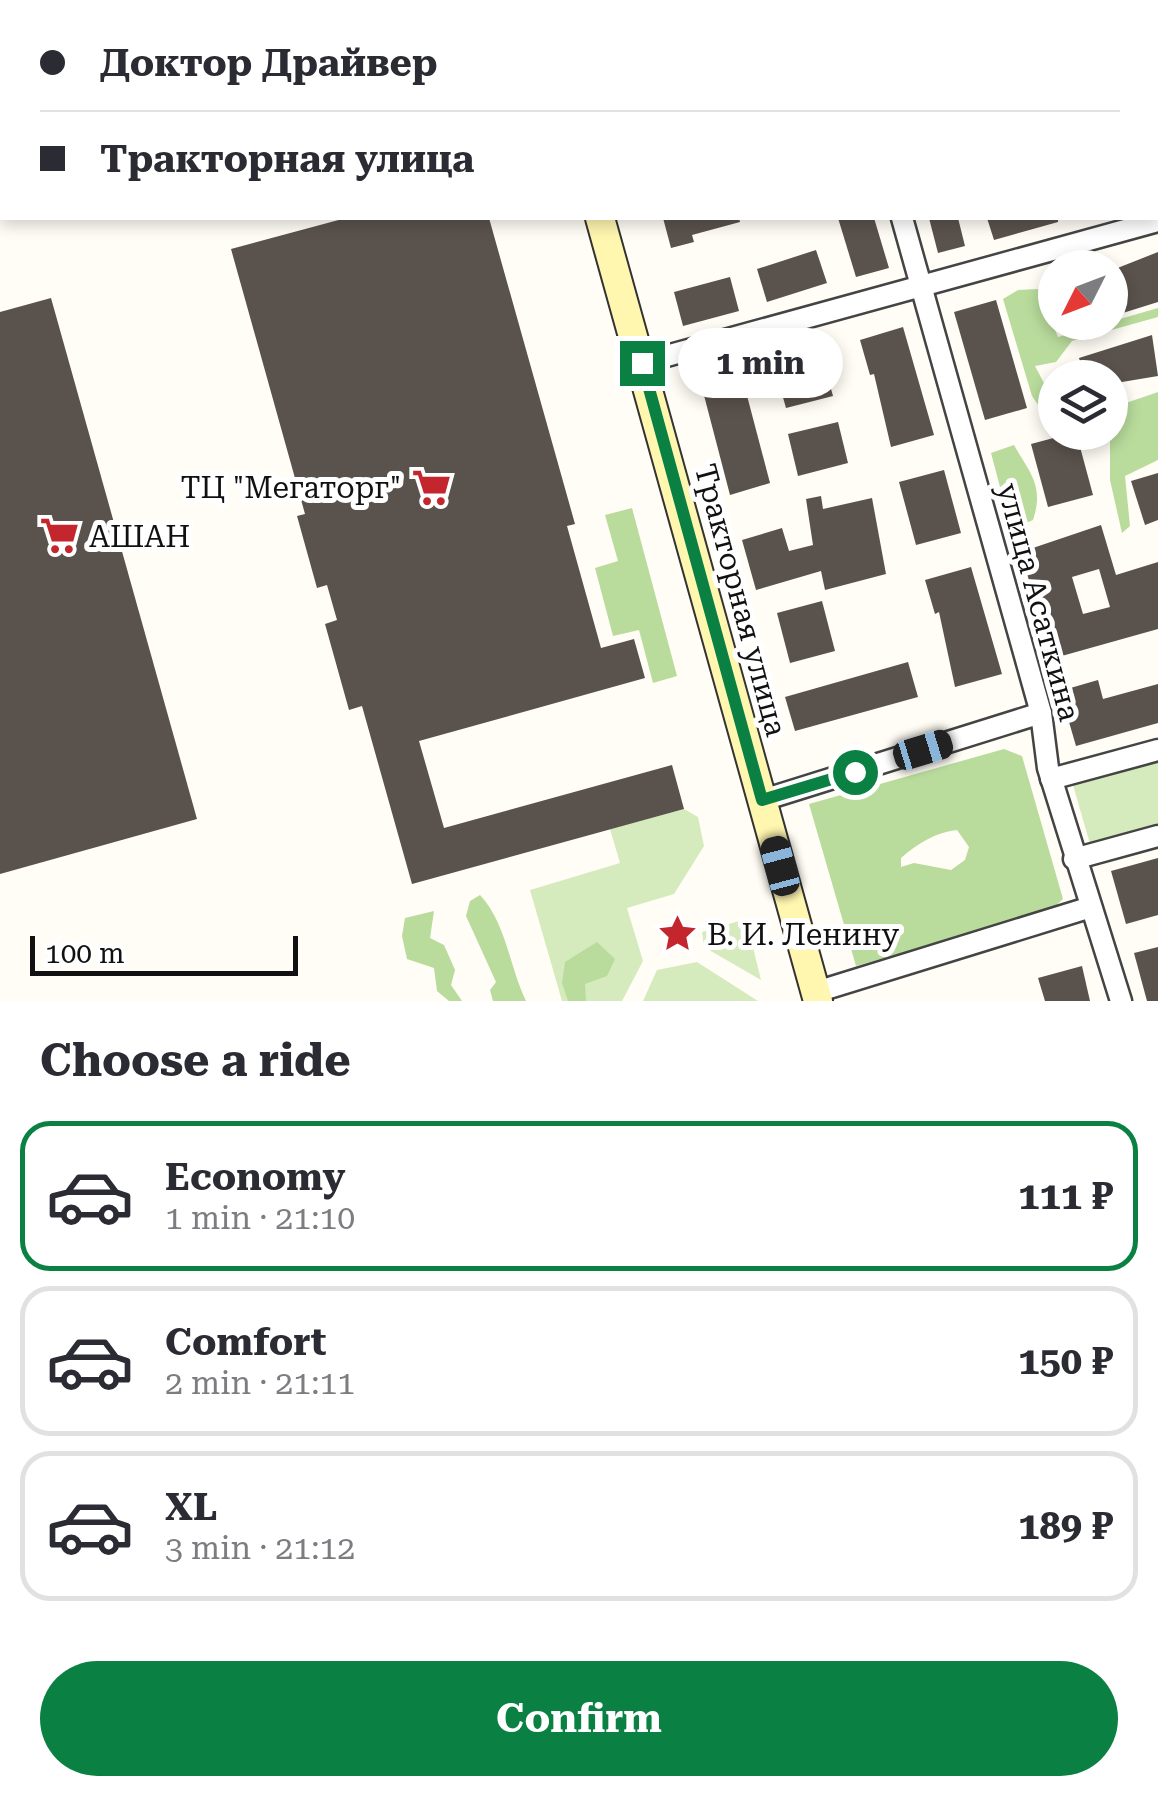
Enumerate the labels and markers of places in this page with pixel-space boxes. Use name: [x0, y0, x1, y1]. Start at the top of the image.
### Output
supermarket icon: ТЦ "Мегаторг": [410, 466, 452, 508]
place label: ТЦ "Мегаторг": [180, 470, 401, 505]
supermarket icon: АШАН: [38, 515, 80, 557]
place label: АШАН: [89, 519, 190, 554]
place icon: В. И. Ленину: [656, 913, 698, 955]
place label: В. И. Ленину: [707, 917, 899, 952]

